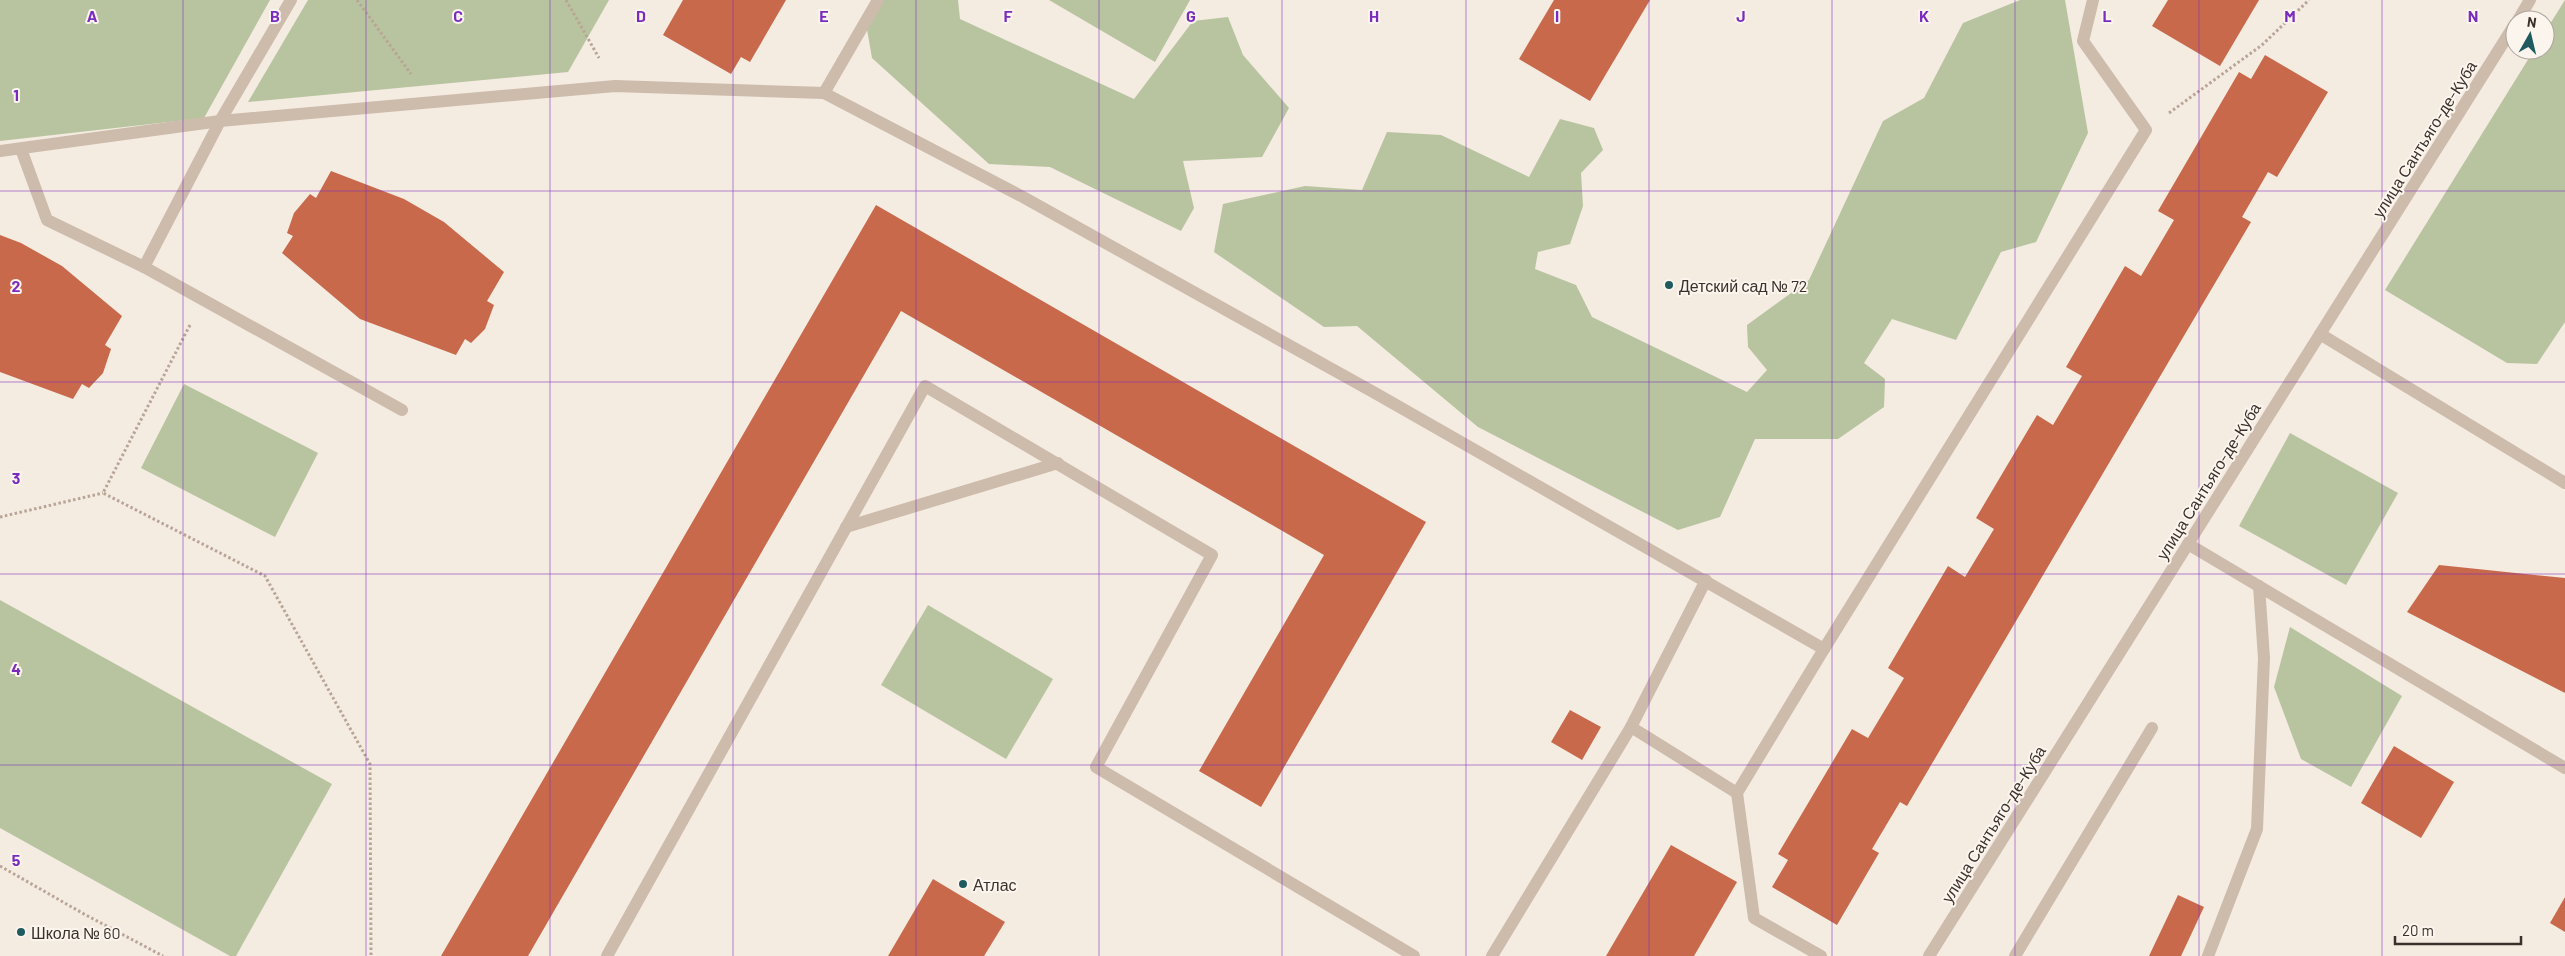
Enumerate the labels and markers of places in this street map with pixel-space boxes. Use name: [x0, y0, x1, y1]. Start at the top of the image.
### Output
place label: Детский сад № 72: [1679, 276, 1807, 295]
marker: Детский сад № 72: [1663, 279, 1675, 291]
place label: Атлас: [973, 875, 1017, 894]
marker: Атлас: [957, 878, 969, 890]
place label: Школа № 60: [31, 923, 120, 942]
marker: Школа № 60: [15, 926, 27, 938]

